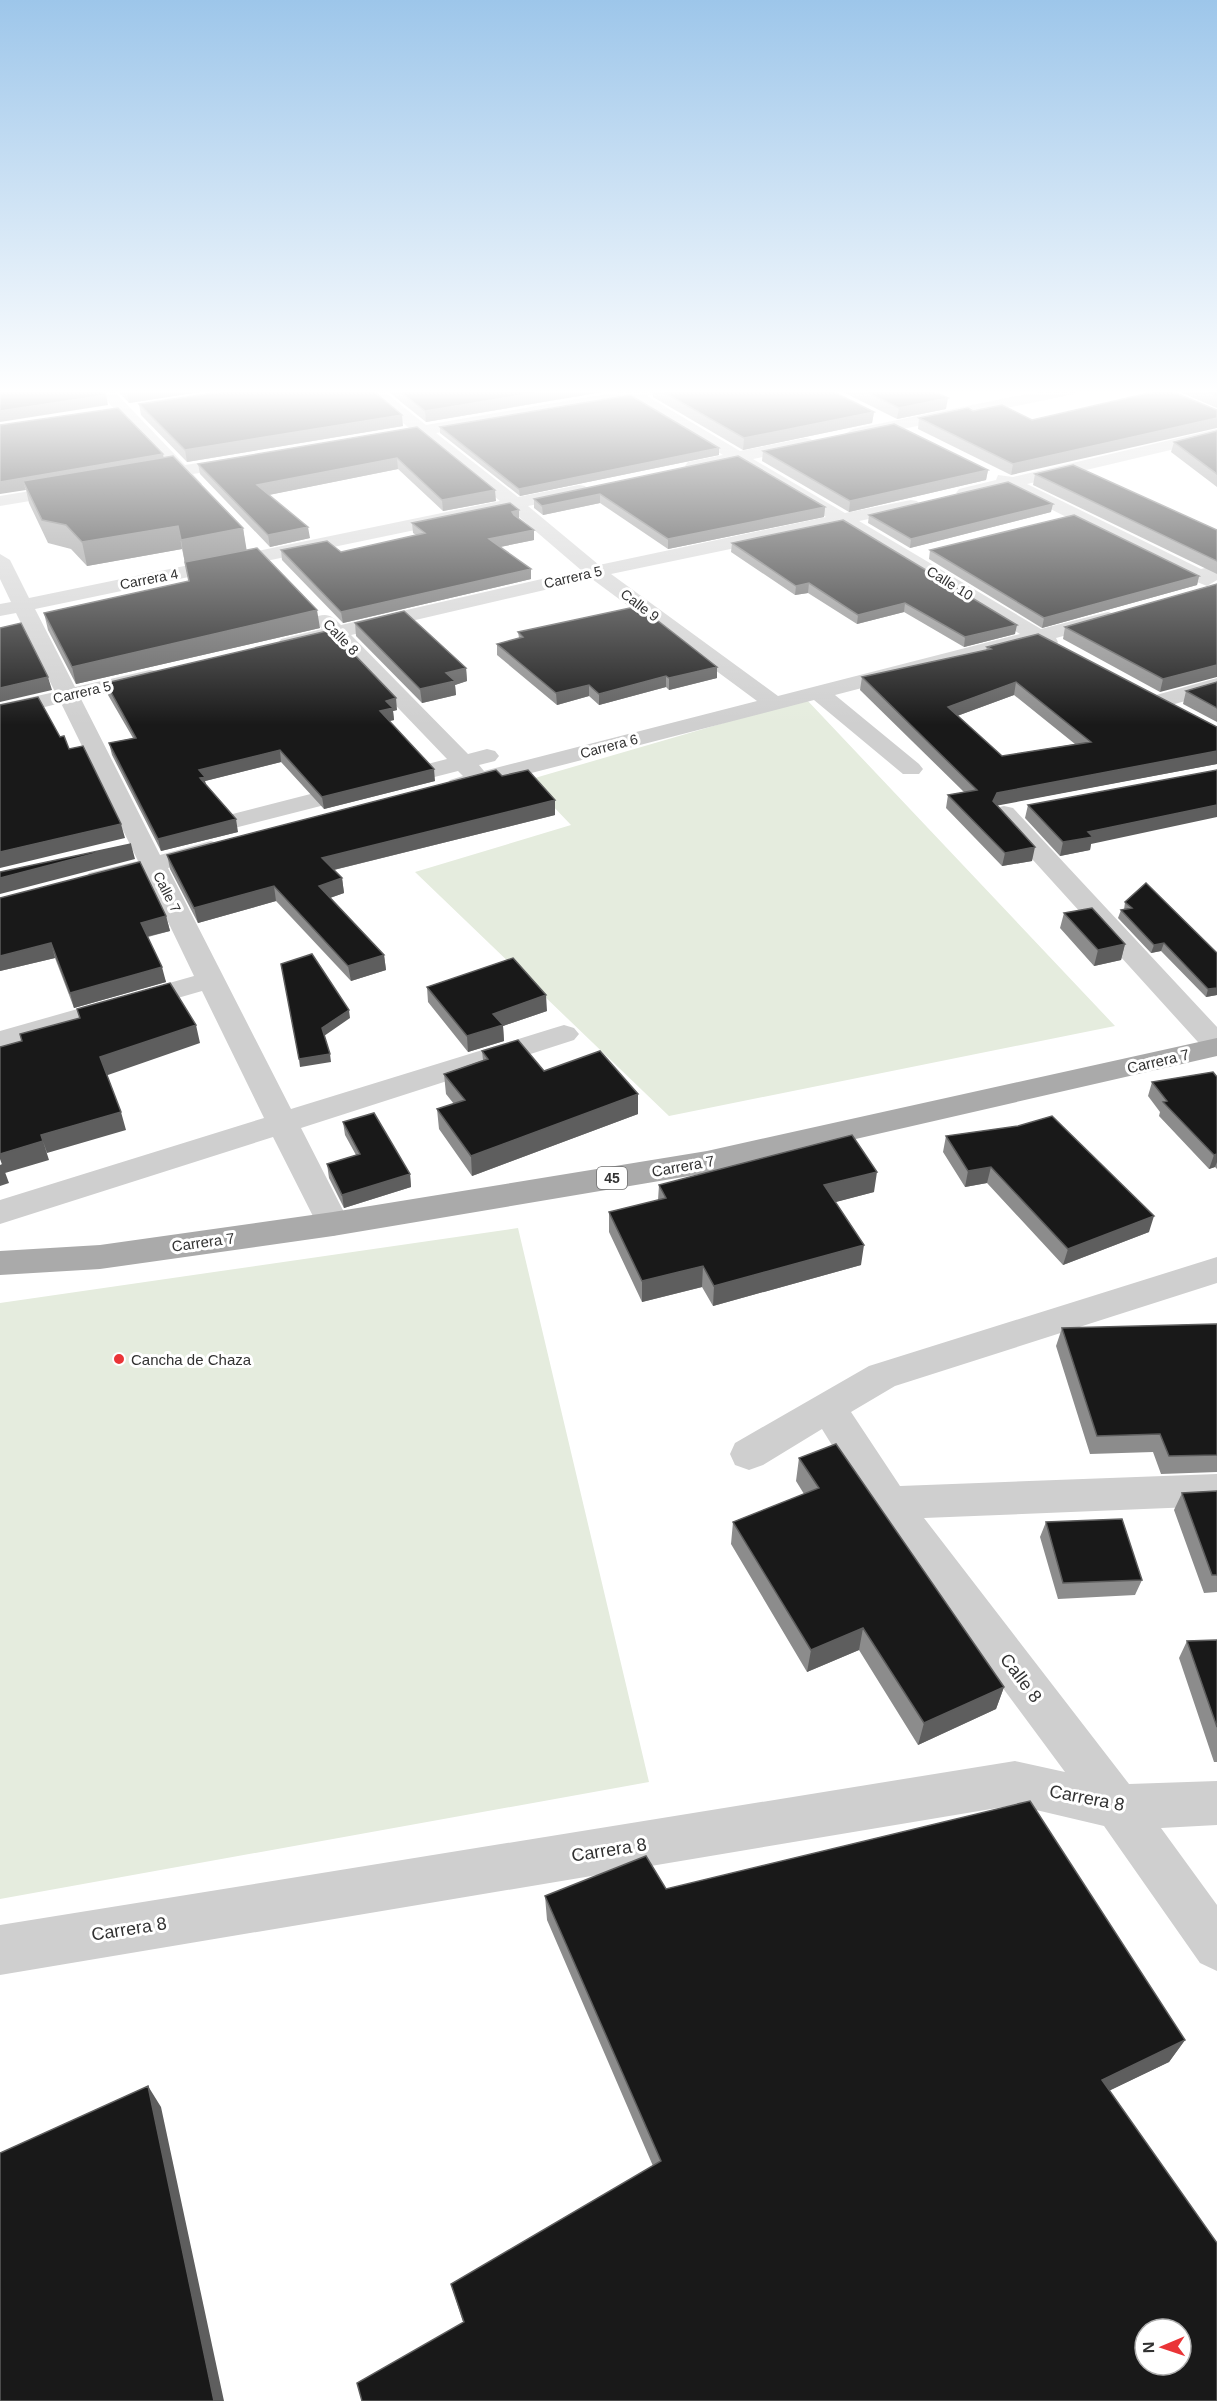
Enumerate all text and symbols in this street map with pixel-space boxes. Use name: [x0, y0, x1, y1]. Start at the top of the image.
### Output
street label: Carrera 5: [542, 563, 604, 591]
street label: Calle 10: [924, 563, 976, 604]
street label: Carrera 4: [118, 565, 180, 592]
street label: Calle 9: [618, 585, 662, 625]
street label: Calle 8: [320, 616, 362, 658]
street label: Carrera 5: [51, 678, 113, 706]
street label: Carrera 6: [578, 731, 640, 761]
street label: Calle 7: [150, 869, 184, 915]
street label: Carrera 7: [1125, 1046, 1191, 1076]
street label: Carrera 7: [650, 1152, 716, 1180]
road number: 45: [597, 1167, 627, 1189]
street label: Carrera 7: [170, 1229, 236, 1255]
place label: Cancha de Chaza: [131, 1351, 252, 1368]
marker: Cancha de Chaza: [112, 1352, 126, 1366]
street label: Calle 8: [996, 1650, 1046, 1706]
street label: Carrera 8: [1048, 1781, 1126, 1815]
street label: Carrera 8: [570, 1834, 648, 1866]
street label: Carrera 8: [90, 1913, 168, 1945]
north arrow: [1133, 2317, 1193, 2377]
text: N: [1140, 2341, 1157, 2354]

